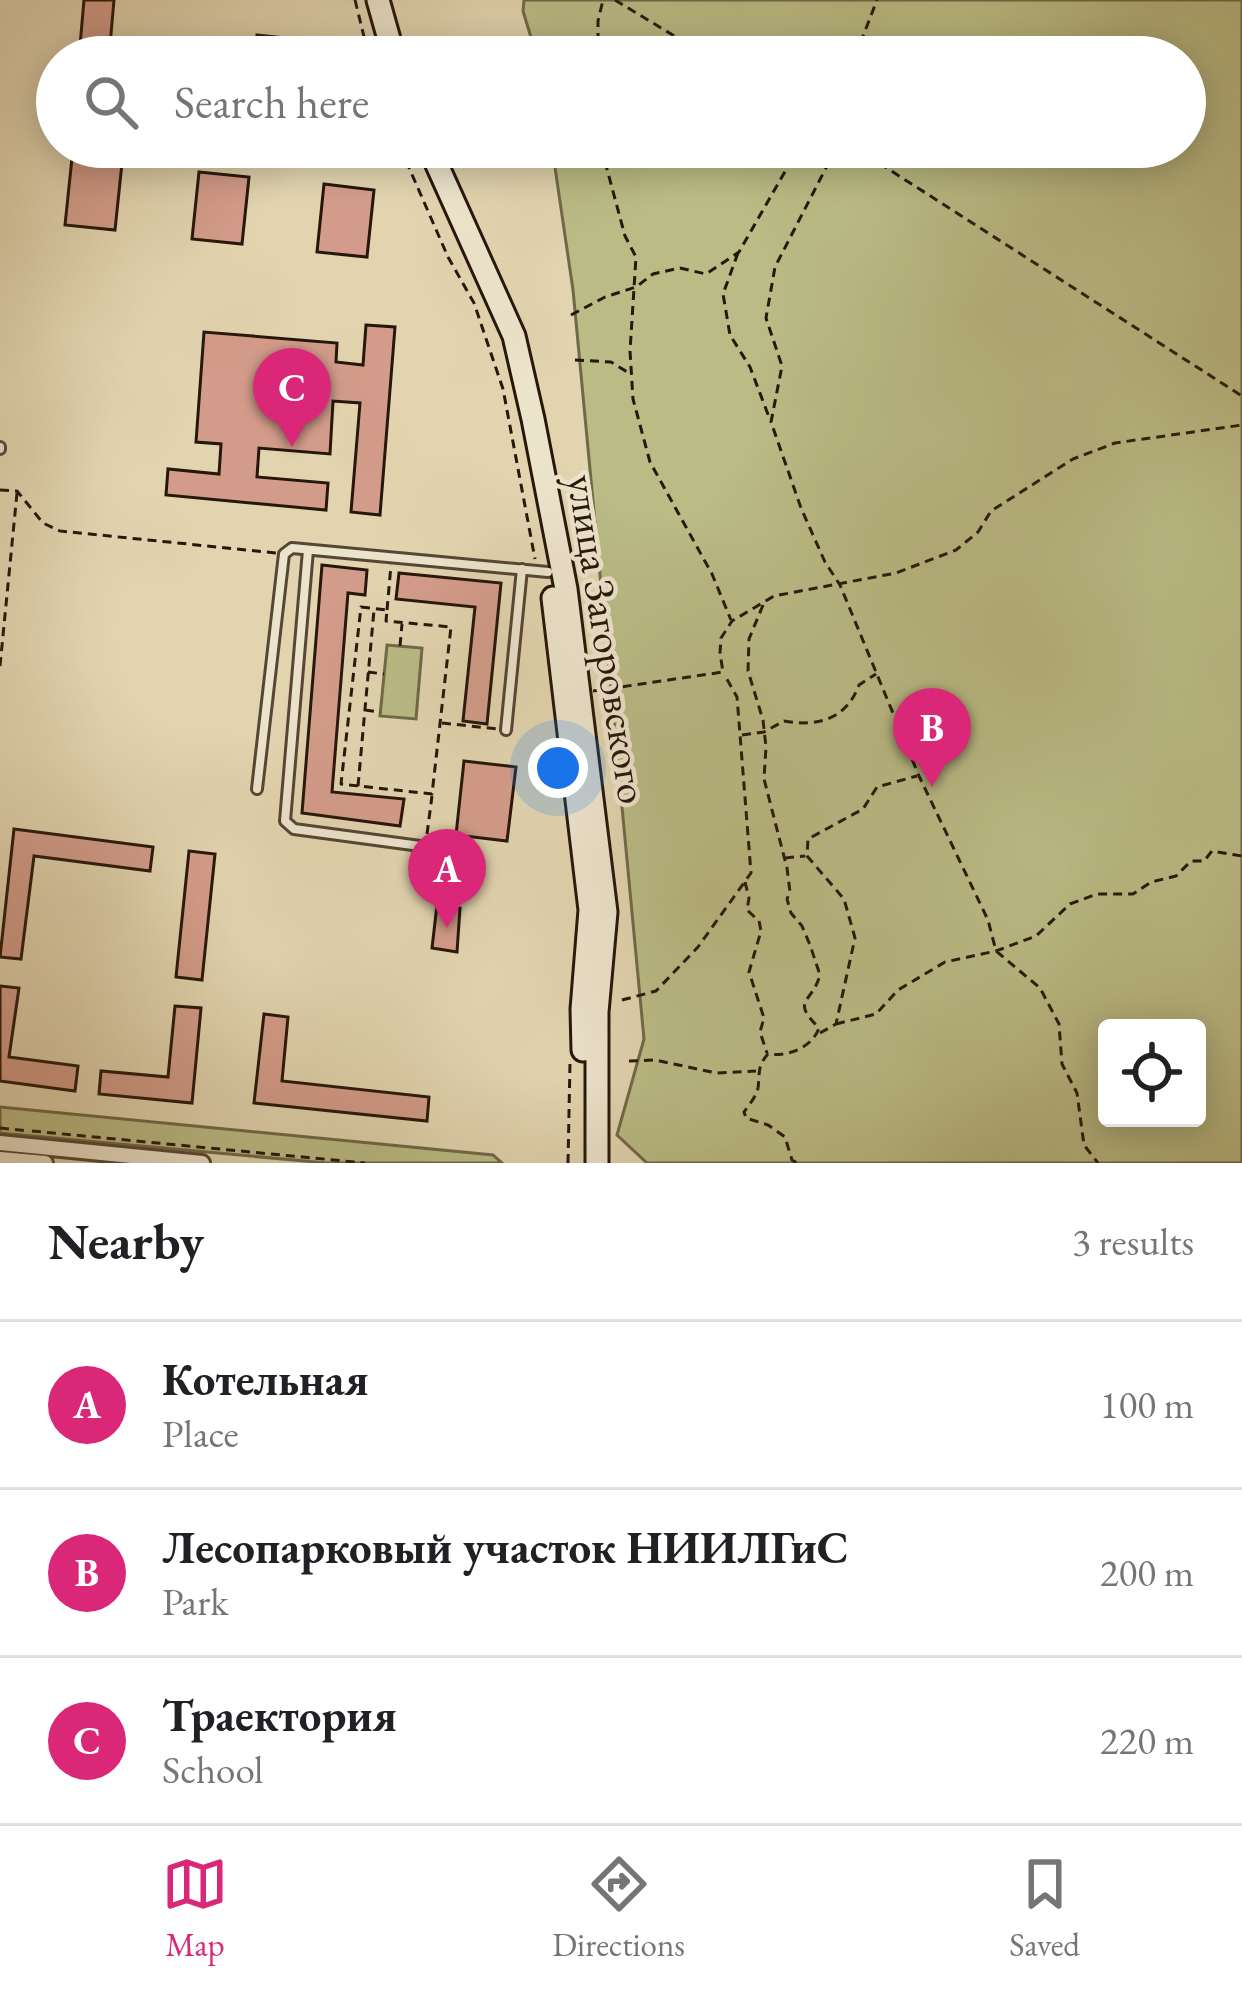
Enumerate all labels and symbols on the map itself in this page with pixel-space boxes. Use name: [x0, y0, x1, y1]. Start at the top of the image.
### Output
pin: C: [253, 348, 331, 447]
street label: улица Загоровского: [555, 470, 661, 808]
pin: B: [893, 688, 971, 787]
your location: [528, 738, 588, 798]
pin: A: [408, 829, 486, 928]

